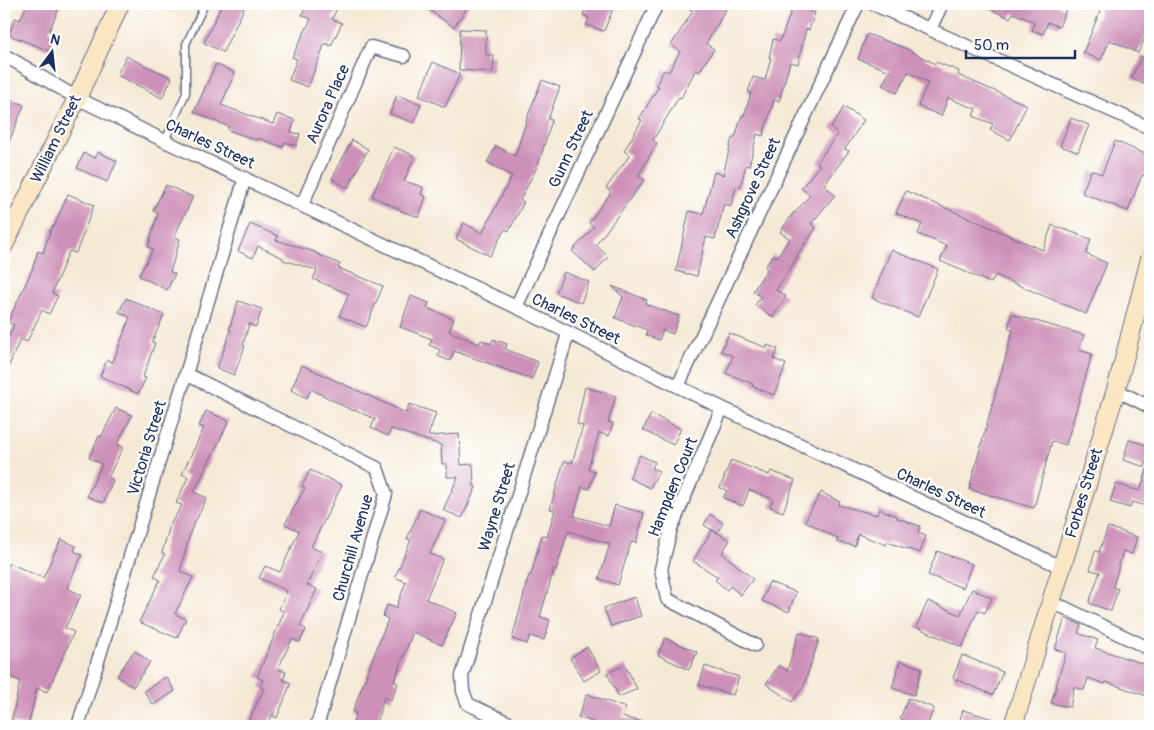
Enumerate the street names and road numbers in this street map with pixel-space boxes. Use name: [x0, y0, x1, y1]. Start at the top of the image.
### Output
street label: Aurora Place: [302, 61, 354, 147]
street label: William Street: [26, 91, 86, 186]
street label: Gunn Street: [544, 106, 598, 191]
street label: Charles Street: [162, 115, 258, 174]
street label: Ashgrove Street: [721, 134, 785, 242]
street label: Charles Street: [528, 289, 624, 349]
street label: Victoria Street: [123, 397, 171, 498]
street label: Hampden Court: [644, 434, 702, 540]
street label: Forbes Street: [1061, 445, 1107, 540]
street label: Wayne Street: [474, 460, 520, 554]
street label: Charles Street: [893, 464, 989, 523]
street label: Churchill Avenue: [328, 492, 378, 604]

